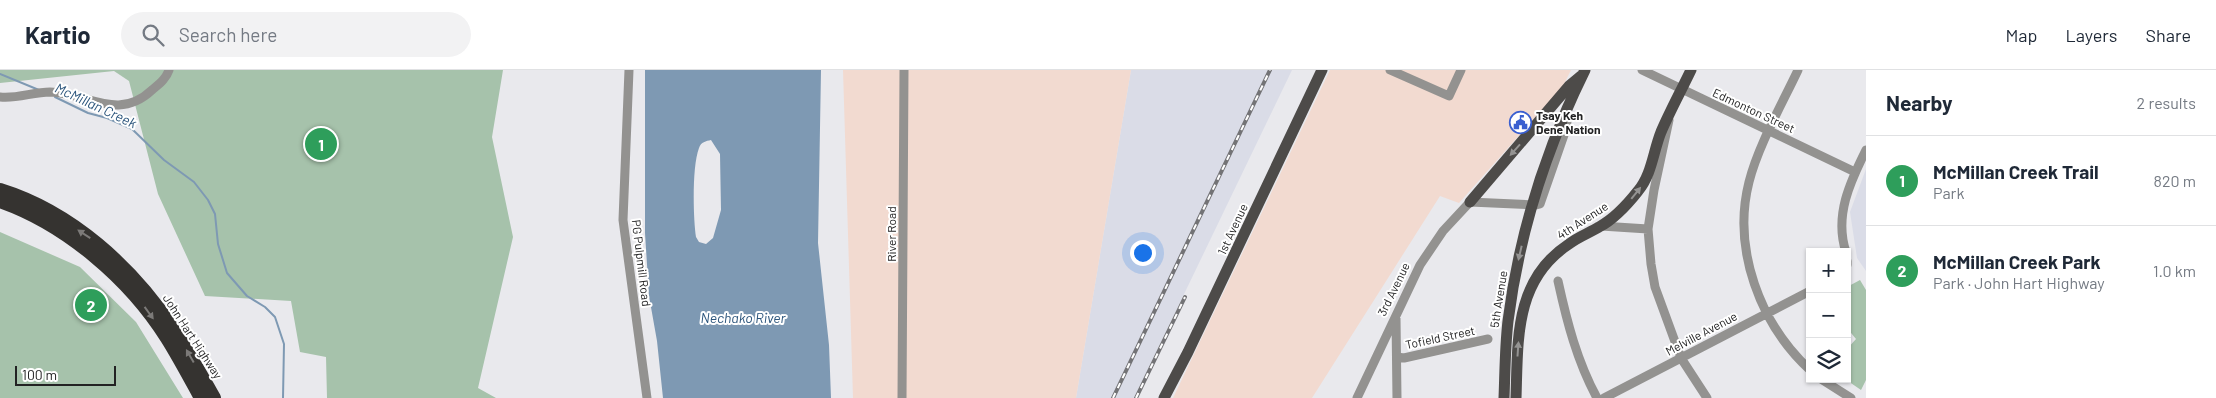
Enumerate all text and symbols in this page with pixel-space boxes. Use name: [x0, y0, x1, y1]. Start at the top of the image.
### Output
search box: [121, 12, 471, 57]
text: Kartio: [25, 20, 91, 49]
icon: search: [139, 21, 167, 49]
text: Search here: [179, 23, 277, 46]
text: Map: [2005, 24, 2037, 46]
text: Layers: [2065, 24, 2118, 46]
text: Share: [2146, 24, 2191, 46]
water label: McMillan Creek: [53, 79, 140, 131]
street label: Edmonton Street: [1711, 85, 1797, 135]
text: Nearby: [1886, 90, 1952, 115]
text: 2 results: [2137, 93, 2196, 112]
place label: Tsay Keh Dene Nation: [1536, 108, 1601, 136]
public building icon: Tsay Keh Dene Nation: [1508, 110, 1532, 134]
pin: 1: [305, 125, 337, 163]
one-way arrow: [1509, 144, 1520, 157]
text: McMillan Creek Trail: [1933, 160, 2099, 183]
text: 1: [1899, 171, 1905, 190]
text: 820 m: [2154, 171, 2196, 190]
text: Park: [1933, 183, 1964, 202]
one-way arrow: [1630, 187, 1641, 200]
street label: 4th Avenue: [1554, 198, 1610, 242]
street label: 1st Avenue: [1214, 201, 1250, 257]
street label: River Road: [884, 206, 898, 262]
street label: PG Pulpmill Road: [630, 219, 654, 307]
one-way arrow: [78, 229, 91, 239]
your location: [1130, 240, 1156, 266]
one-way arrow: [1516, 245, 1524, 260]
map controls: [1806, 248, 1851, 383]
button: +: [1806, 248, 1851, 293]
text: McMillan Creek Park: [1933, 250, 2101, 273]
street label: 3rd Avenue: [1374, 260, 1412, 318]
text: 2: [1898, 261, 1906, 280]
text: 1.0 km: [2153, 261, 2196, 280]
street label: 5th Avenue: [1487, 269, 1509, 329]
text: Park · John Hart Highway: [1933, 273, 2105, 292]
pin: 2: [75, 286, 107, 324]
street label: John Hart Highway: [160, 291, 226, 381]
button: −: [1806, 293, 1851, 338]
one-way arrow: [144, 306, 154, 320]
street label: Melville Avenue: [1663, 308, 1739, 358]
water label: Nechako River: [700, 309, 787, 326]
street label: Tofield Street: [1404, 323, 1476, 351]
button: layers: [1806, 338, 1851, 383]
one-way arrow: [1515, 341, 1523, 357]
one-way arrow: [185, 349, 194, 363]
scale bar: [15, 363, 116, 386]
text: 100 m: [22, 366, 57, 383]

